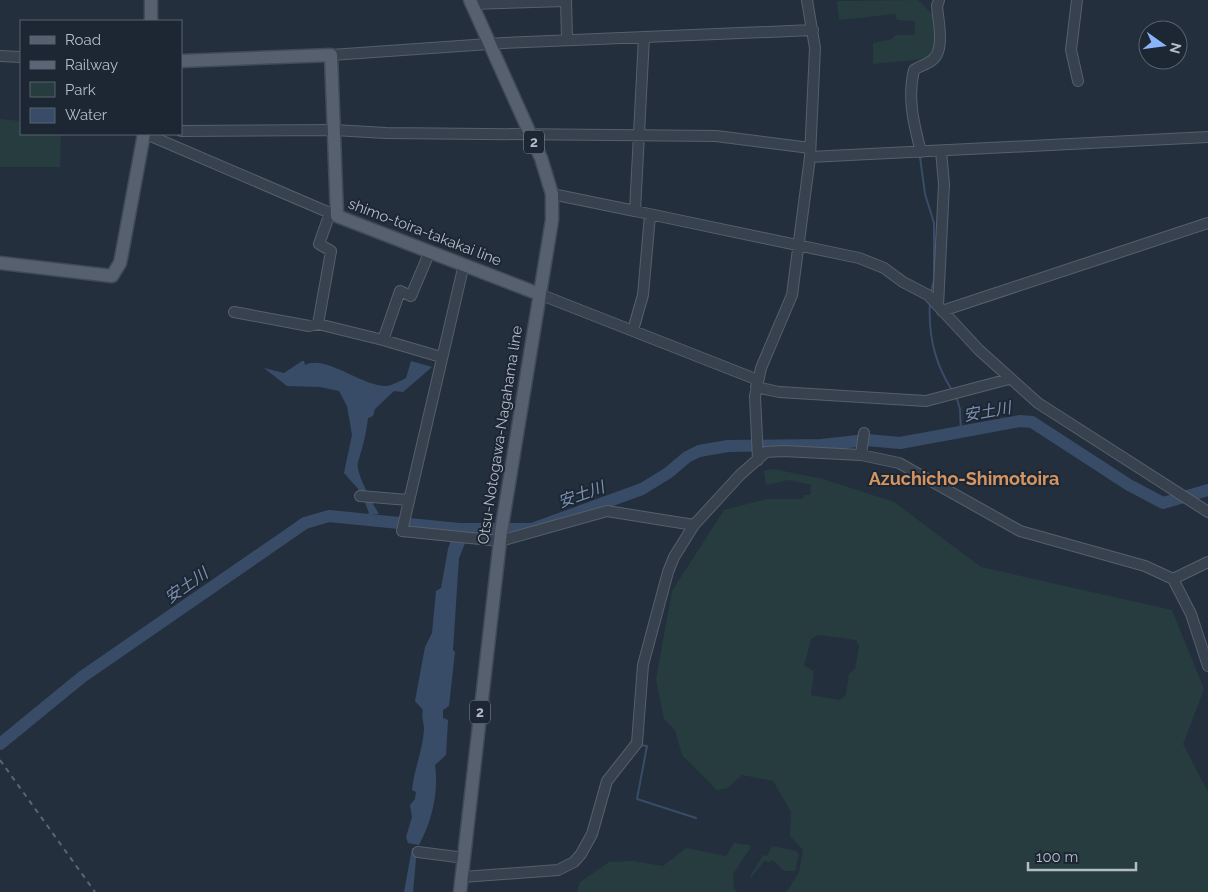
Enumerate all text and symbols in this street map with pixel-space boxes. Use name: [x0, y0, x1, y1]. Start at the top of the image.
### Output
legend: [20, 20, 182, 135]
north arrow: [1138, 20, 1188, 70]
text: Road: [65, 31, 101, 49]
text: N: [1167, 41, 1185, 55]
text: Railway: [65, 56, 118, 74]
text: Park: [65, 81, 96, 99]
text: Water: [65, 106, 108, 124]
road number: 2: [524, 130, 544, 154]
street label: shimo-toira-takakai line: [346, 194, 504, 270]
street label: Otsu-Notogawa-Nagahama line: [474, 324, 526, 546]
water label: 安土川: [962, 398, 1014, 425]
district label: Azuchicho-Shimotoira: [869, 468, 1059, 489]
water label: 安土川: [555, 477, 609, 512]
water label: 安土川: [161, 563, 213, 607]
road number: 2: [470, 700, 490, 724]
scale bar: [1028, 840, 1136, 872]
text: 100 m: [1036, 848, 1078, 866]

